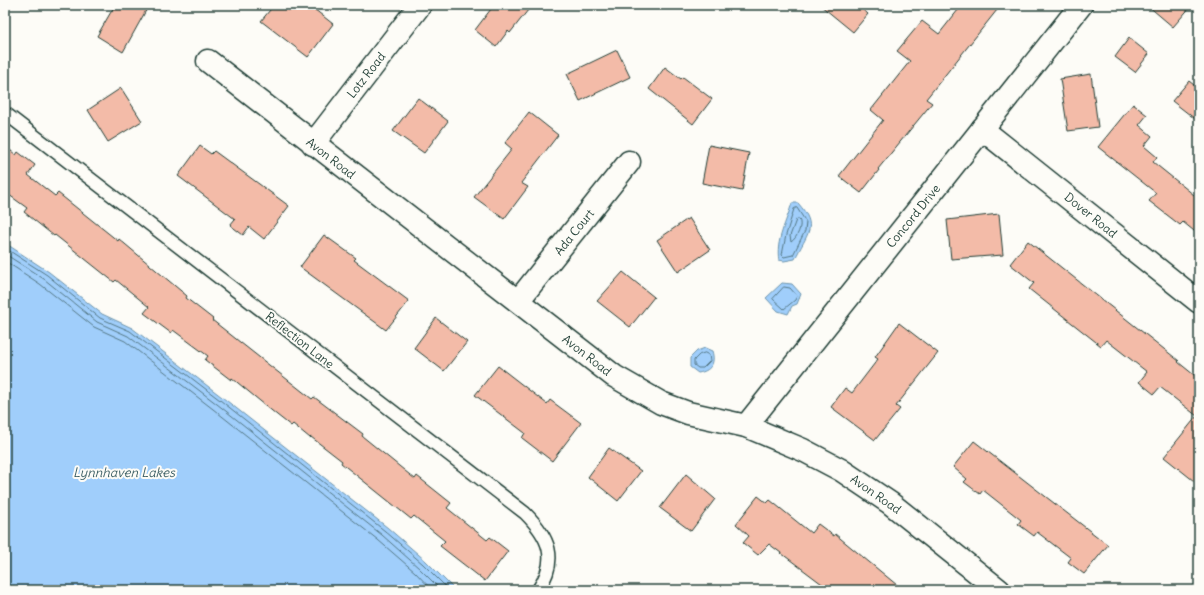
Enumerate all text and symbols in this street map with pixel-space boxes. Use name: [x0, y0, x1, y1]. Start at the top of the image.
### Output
street label: Lotz Road: [344, 49, 388, 101]
street label: Avon Road: [303, 134, 359, 182]
street label: Concord Drive: [883, 181, 943, 251]
street label: Dover Road: [1062, 189, 1120, 241]
street label: Ada Court: [551, 206, 597, 258]
street label: Reflection Lane: [263, 309, 337, 371]
street label: Avon Road: [559, 331, 615, 379]
water label: Lynnhaven Lakes: [73, 464, 176, 481]
street label: Avon Road: [848, 471, 904, 517]

